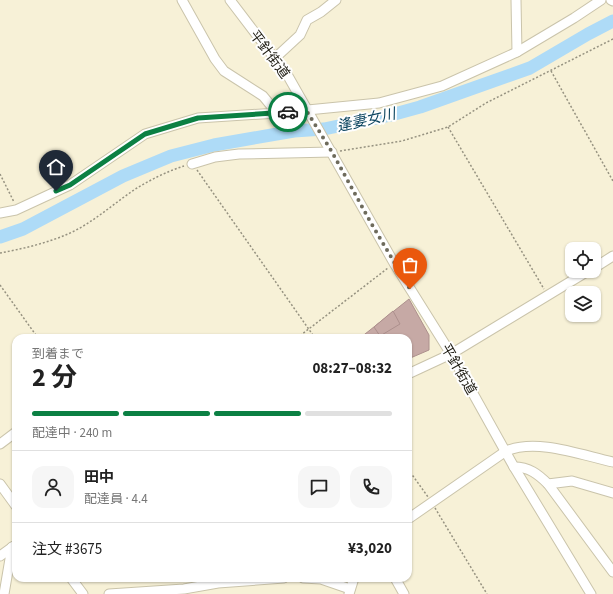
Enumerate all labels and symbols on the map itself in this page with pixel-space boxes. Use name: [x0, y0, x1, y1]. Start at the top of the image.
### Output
street label: 平針街道: [244, 26, 294, 83]
courier: [268, 92, 308, 132]
water label: 逢妻女川: [335, 103, 400, 137]
pin: [39, 150, 73, 191]
pin: [393, 248, 427, 289]
street label: 平針街道: [435, 340, 481, 399]

